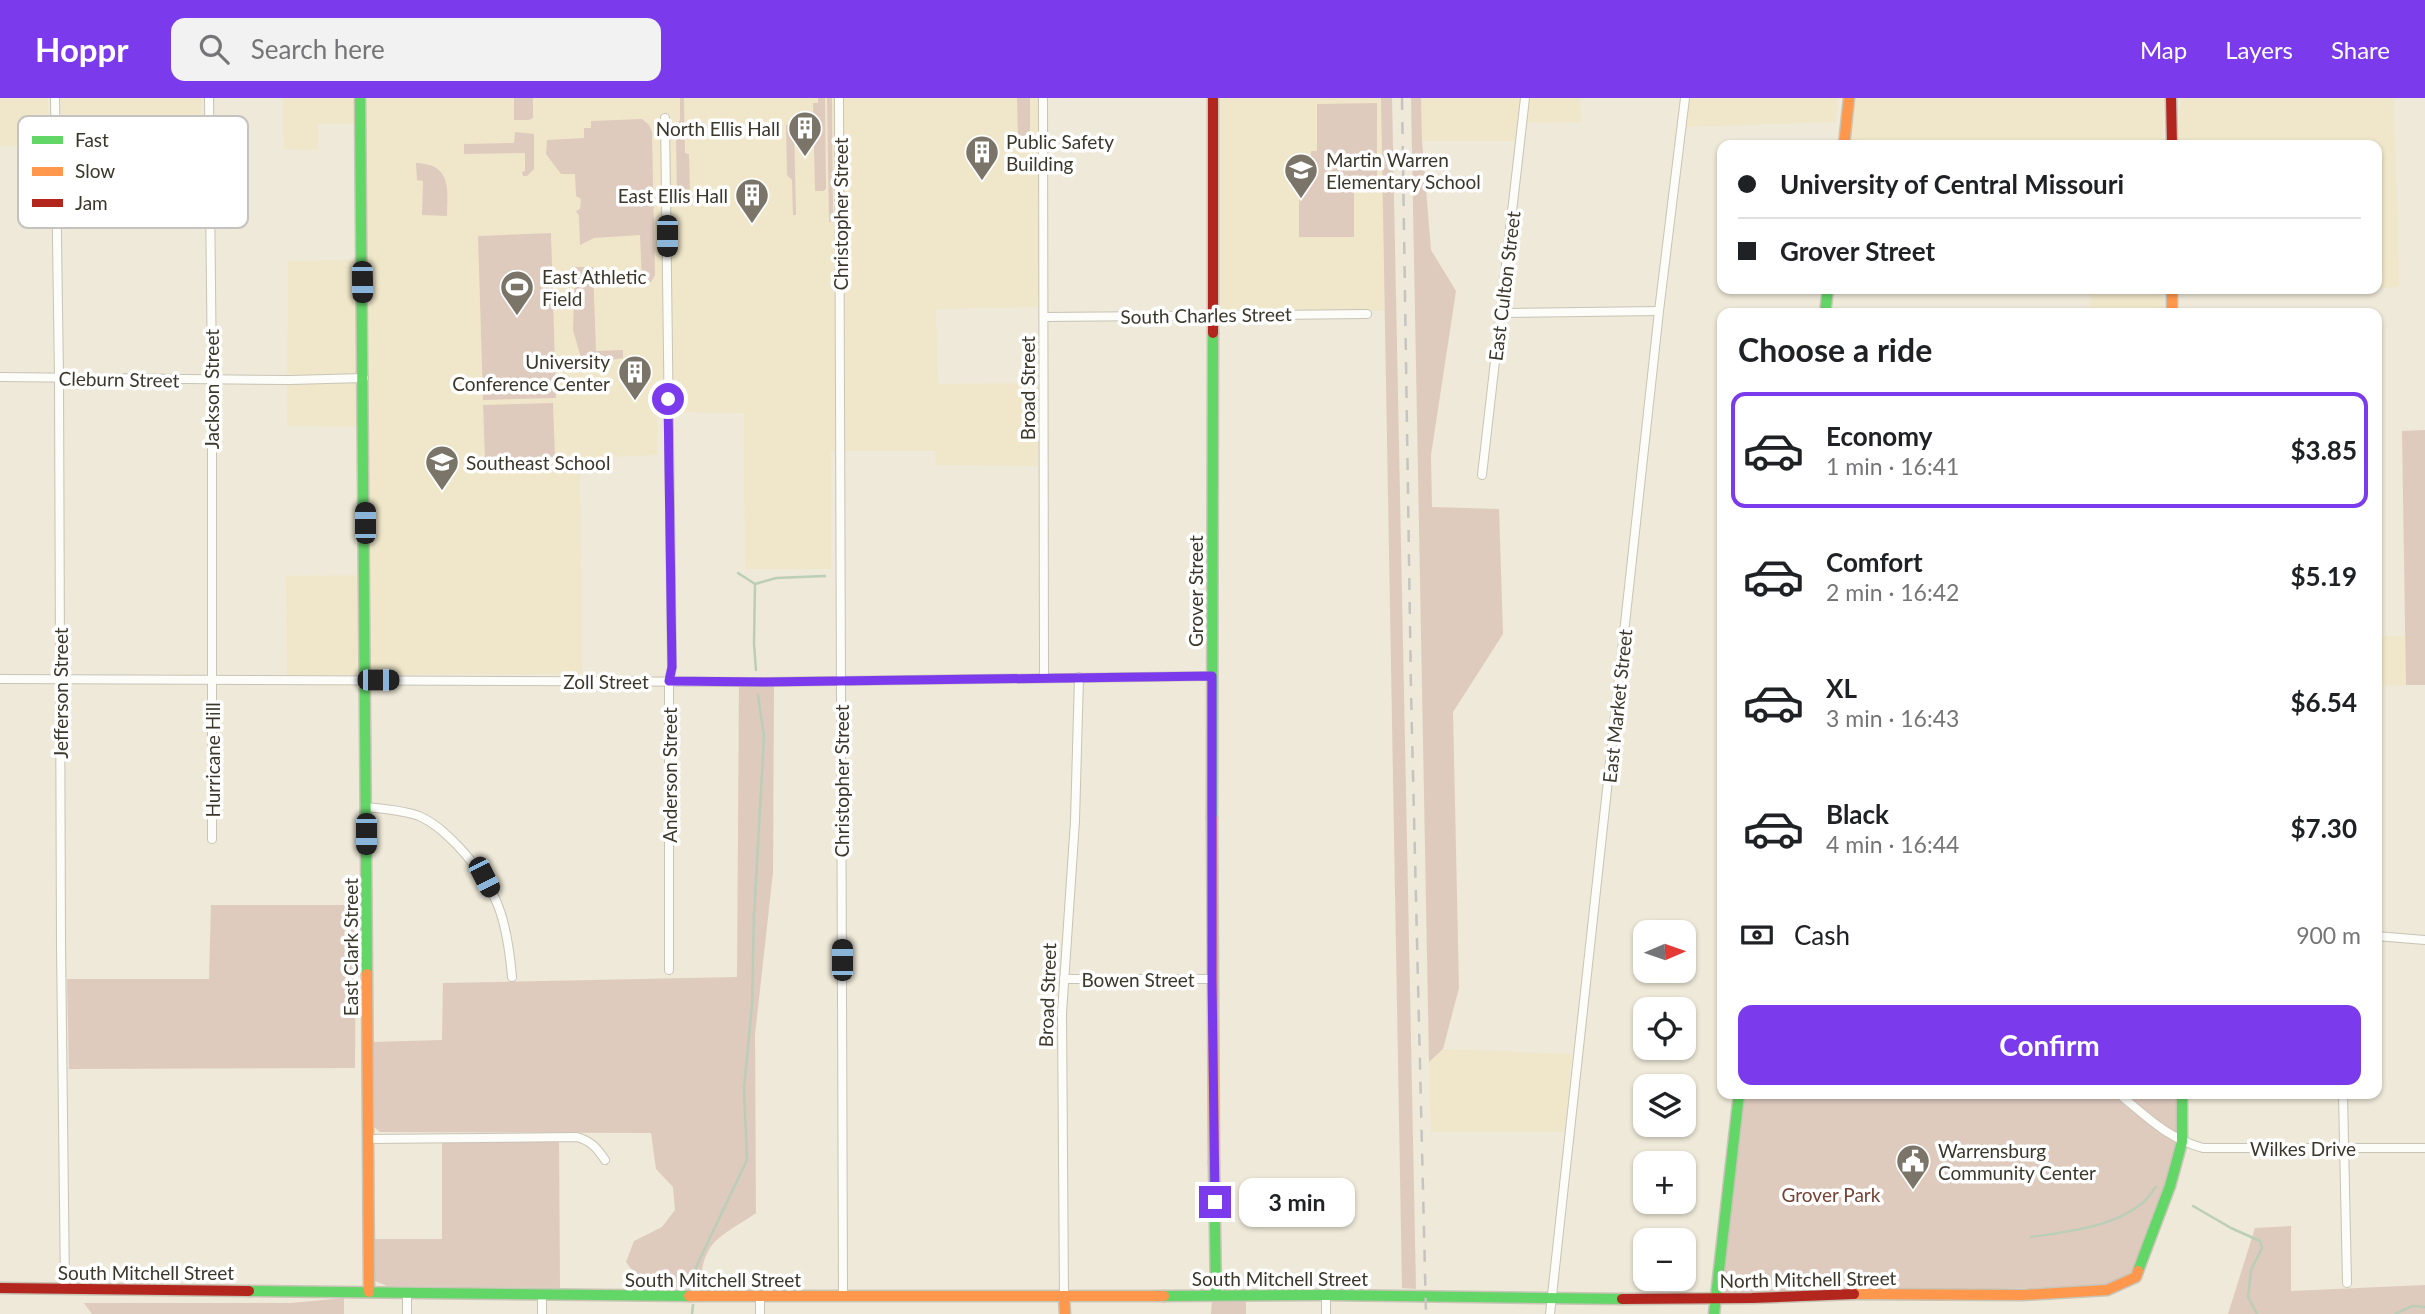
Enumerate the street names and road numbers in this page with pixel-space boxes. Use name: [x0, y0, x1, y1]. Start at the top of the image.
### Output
street label: Christopher Street: [829, 137, 852, 291]
street label: East Culton Street: [1483, 210, 1525, 362]
street label: South Charles Street: [1120, 302, 1292, 328]
street label: Jackson Street: [200, 329, 223, 449]
street label: Broad Street: [1016, 336, 1039, 440]
street label: Cleburn Street: [58, 366, 180, 392]
street label: Grover Street: [1184, 535, 1207, 647]
street label: Jefferson Street: [49, 627, 72, 759]
street label: East Market Street: [1597, 628, 1637, 784]
street label: Zoll Street: [563, 670, 649, 693]
street label: Hurricane Hill: [201, 702, 224, 818]
street label: Christopher Street: [830, 704, 853, 858]
street label: Anderson Street: [658, 707, 681, 843]
street label: East Clark Street: [339, 878, 362, 1016]
street label: Broad Street: [1034, 942, 1060, 1048]
street label: Bowen Street: [1081, 968, 1195, 991]
street label: Wilkes Drive: [2250, 1137, 2356, 1160]
street label: South Mitchell Street: [58, 1261, 234, 1284]
street label: North Mitchell Street: [1720, 1266, 1897, 1292]
street label: South Mitchell Street: [1192, 1267, 1368, 1290]
street label: South Mitchell Street: [625, 1268, 801, 1291]

